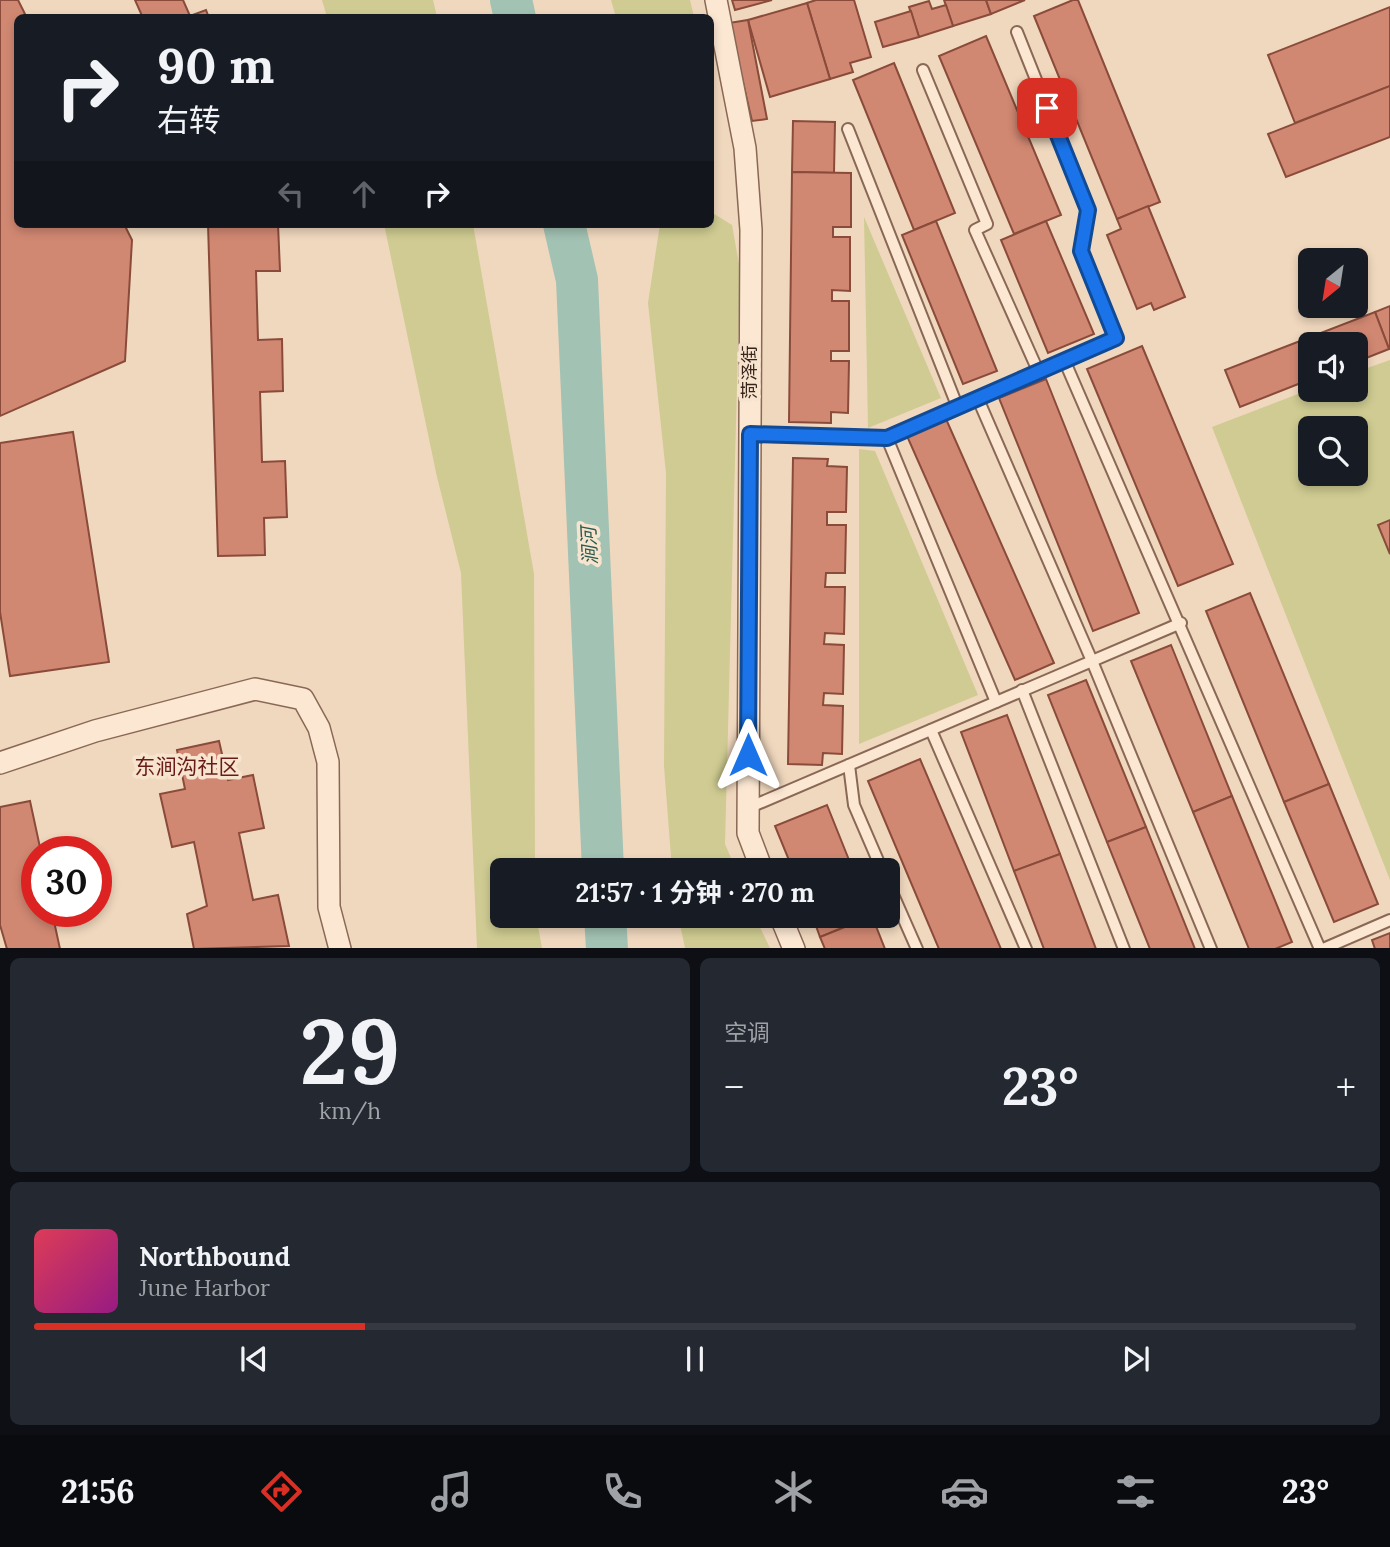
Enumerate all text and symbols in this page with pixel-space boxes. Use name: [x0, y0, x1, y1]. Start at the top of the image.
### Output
text: 90 m: [157, 34, 274, 96]
icon: right: [42, 42, 133, 133]
pin: [1017, 78, 1077, 138]
icon: arrive: [1028, 89, 1066, 127]
text: 右转: [157, 100, 221, 141]
icon: left: [272, 175, 310, 213]
icon: ahead: [345, 175, 383, 213]
icon: right: [418, 175, 456, 213]
north arrow: [1298, 248, 1368, 318]
map controls: [1298, 248, 1368, 486]
button: sound: [1298, 332, 1368, 402]
street label: 菏泽街: [738, 345, 761, 399]
button: search: [1298, 416, 1368, 486]
water label: 涧河: [576, 522, 602, 566]
position arrow: [711, 718, 785, 792]
district label: 东涧沟社区: [135, 753, 240, 780]
speed limit sign: 30: [21, 836, 112, 927]
text: 21:57 · 1 分钟 · 270 m: [576, 876, 815, 909]
text: 29: [300, 992, 400, 1109]
text: 空调: [724, 1018, 770, 1047]
text: 23°: [1002, 1053, 1078, 1119]
text: −: [724, 1063, 744, 1111]
text: +: [1336, 1063, 1356, 1111]
text: km/h: [319, 1096, 381, 1125]
text: Northbound: [139, 1240, 290, 1273]
text: June Harbor: [139, 1273, 270, 1302]
icon: previous: [235, 1340, 273, 1378]
icon: pause: [676, 1340, 714, 1378]
icon: next: [1117, 1340, 1155, 1378]
icon: directions: [257, 1467, 306, 1516]
icon: music: [427, 1467, 476, 1516]
icon: phone: [598, 1467, 647, 1516]
icon: climate: [769, 1467, 818, 1516]
icon: car: [940, 1467, 989, 1516]
icon: filters: [1111, 1467, 1160, 1516]
text: 21:56: [61, 1471, 135, 1512]
text: 23°: [1282, 1471, 1329, 1512]

